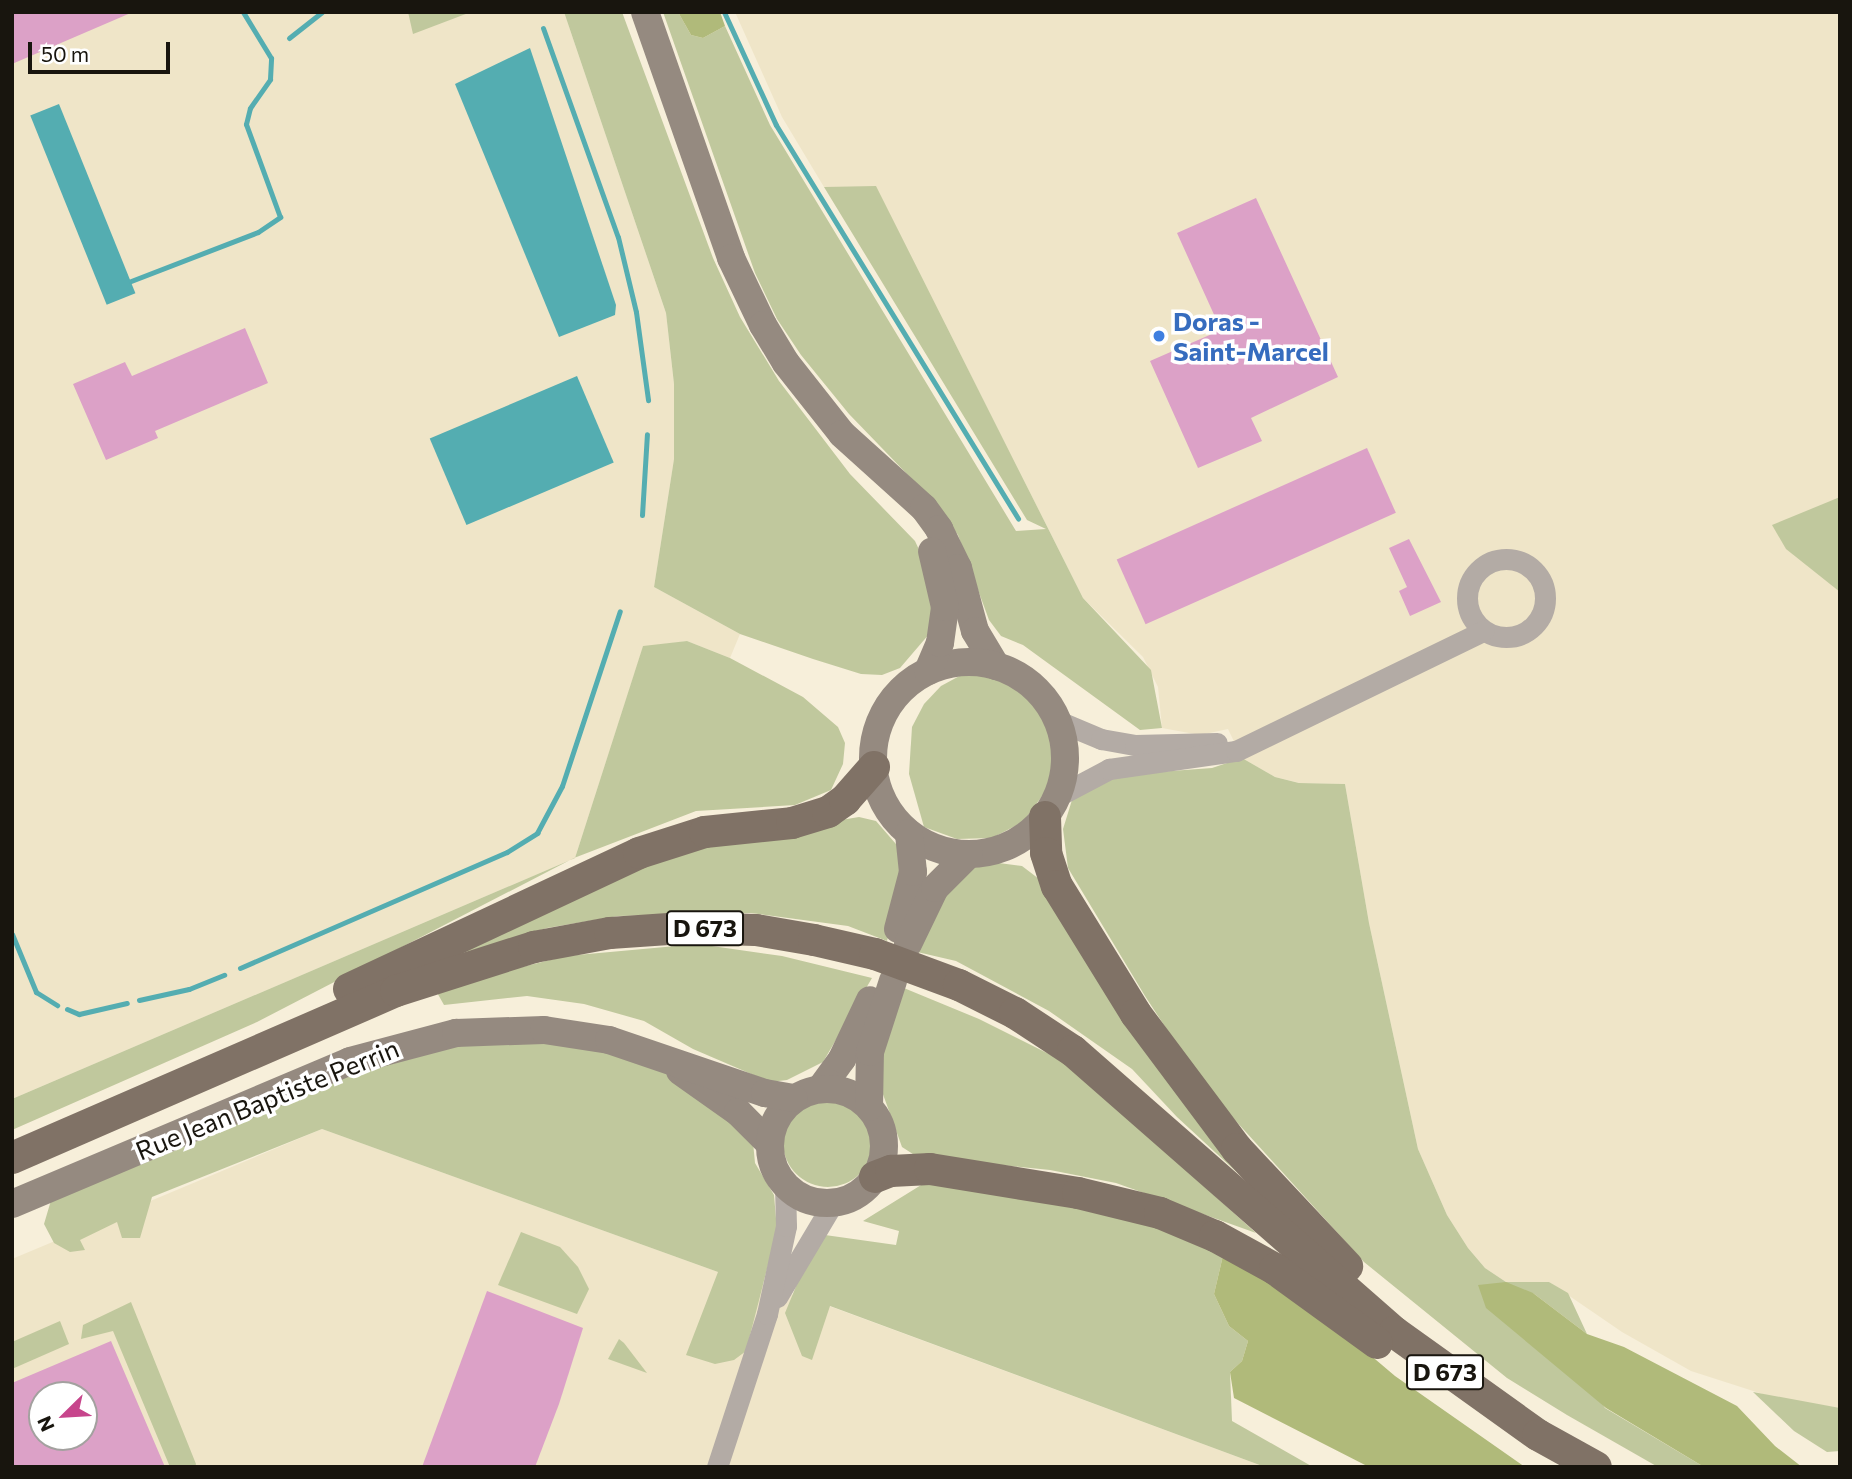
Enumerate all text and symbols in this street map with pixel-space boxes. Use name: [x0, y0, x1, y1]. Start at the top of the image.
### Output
scale bar: [32, 28, 173, 72]
text: 50 m: [41, 41, 89, 66]
place label: Doras - Saint-Marcel: [1173, 305, 1329, 366]
marker: Doras - Saint-Marcel: [1151, 328, 1167, 344]
road number: D 673: [665, 908, 745, 948]
street label: Rue Jean Baptiste Perrin: [131, 1032, 403, 1166]
road number: D 673: [1405, 1352, 1485, 1392]
north arrow: [28, 1381, 98, 1451]
text: N: [32, 1413, 59, 1435]

